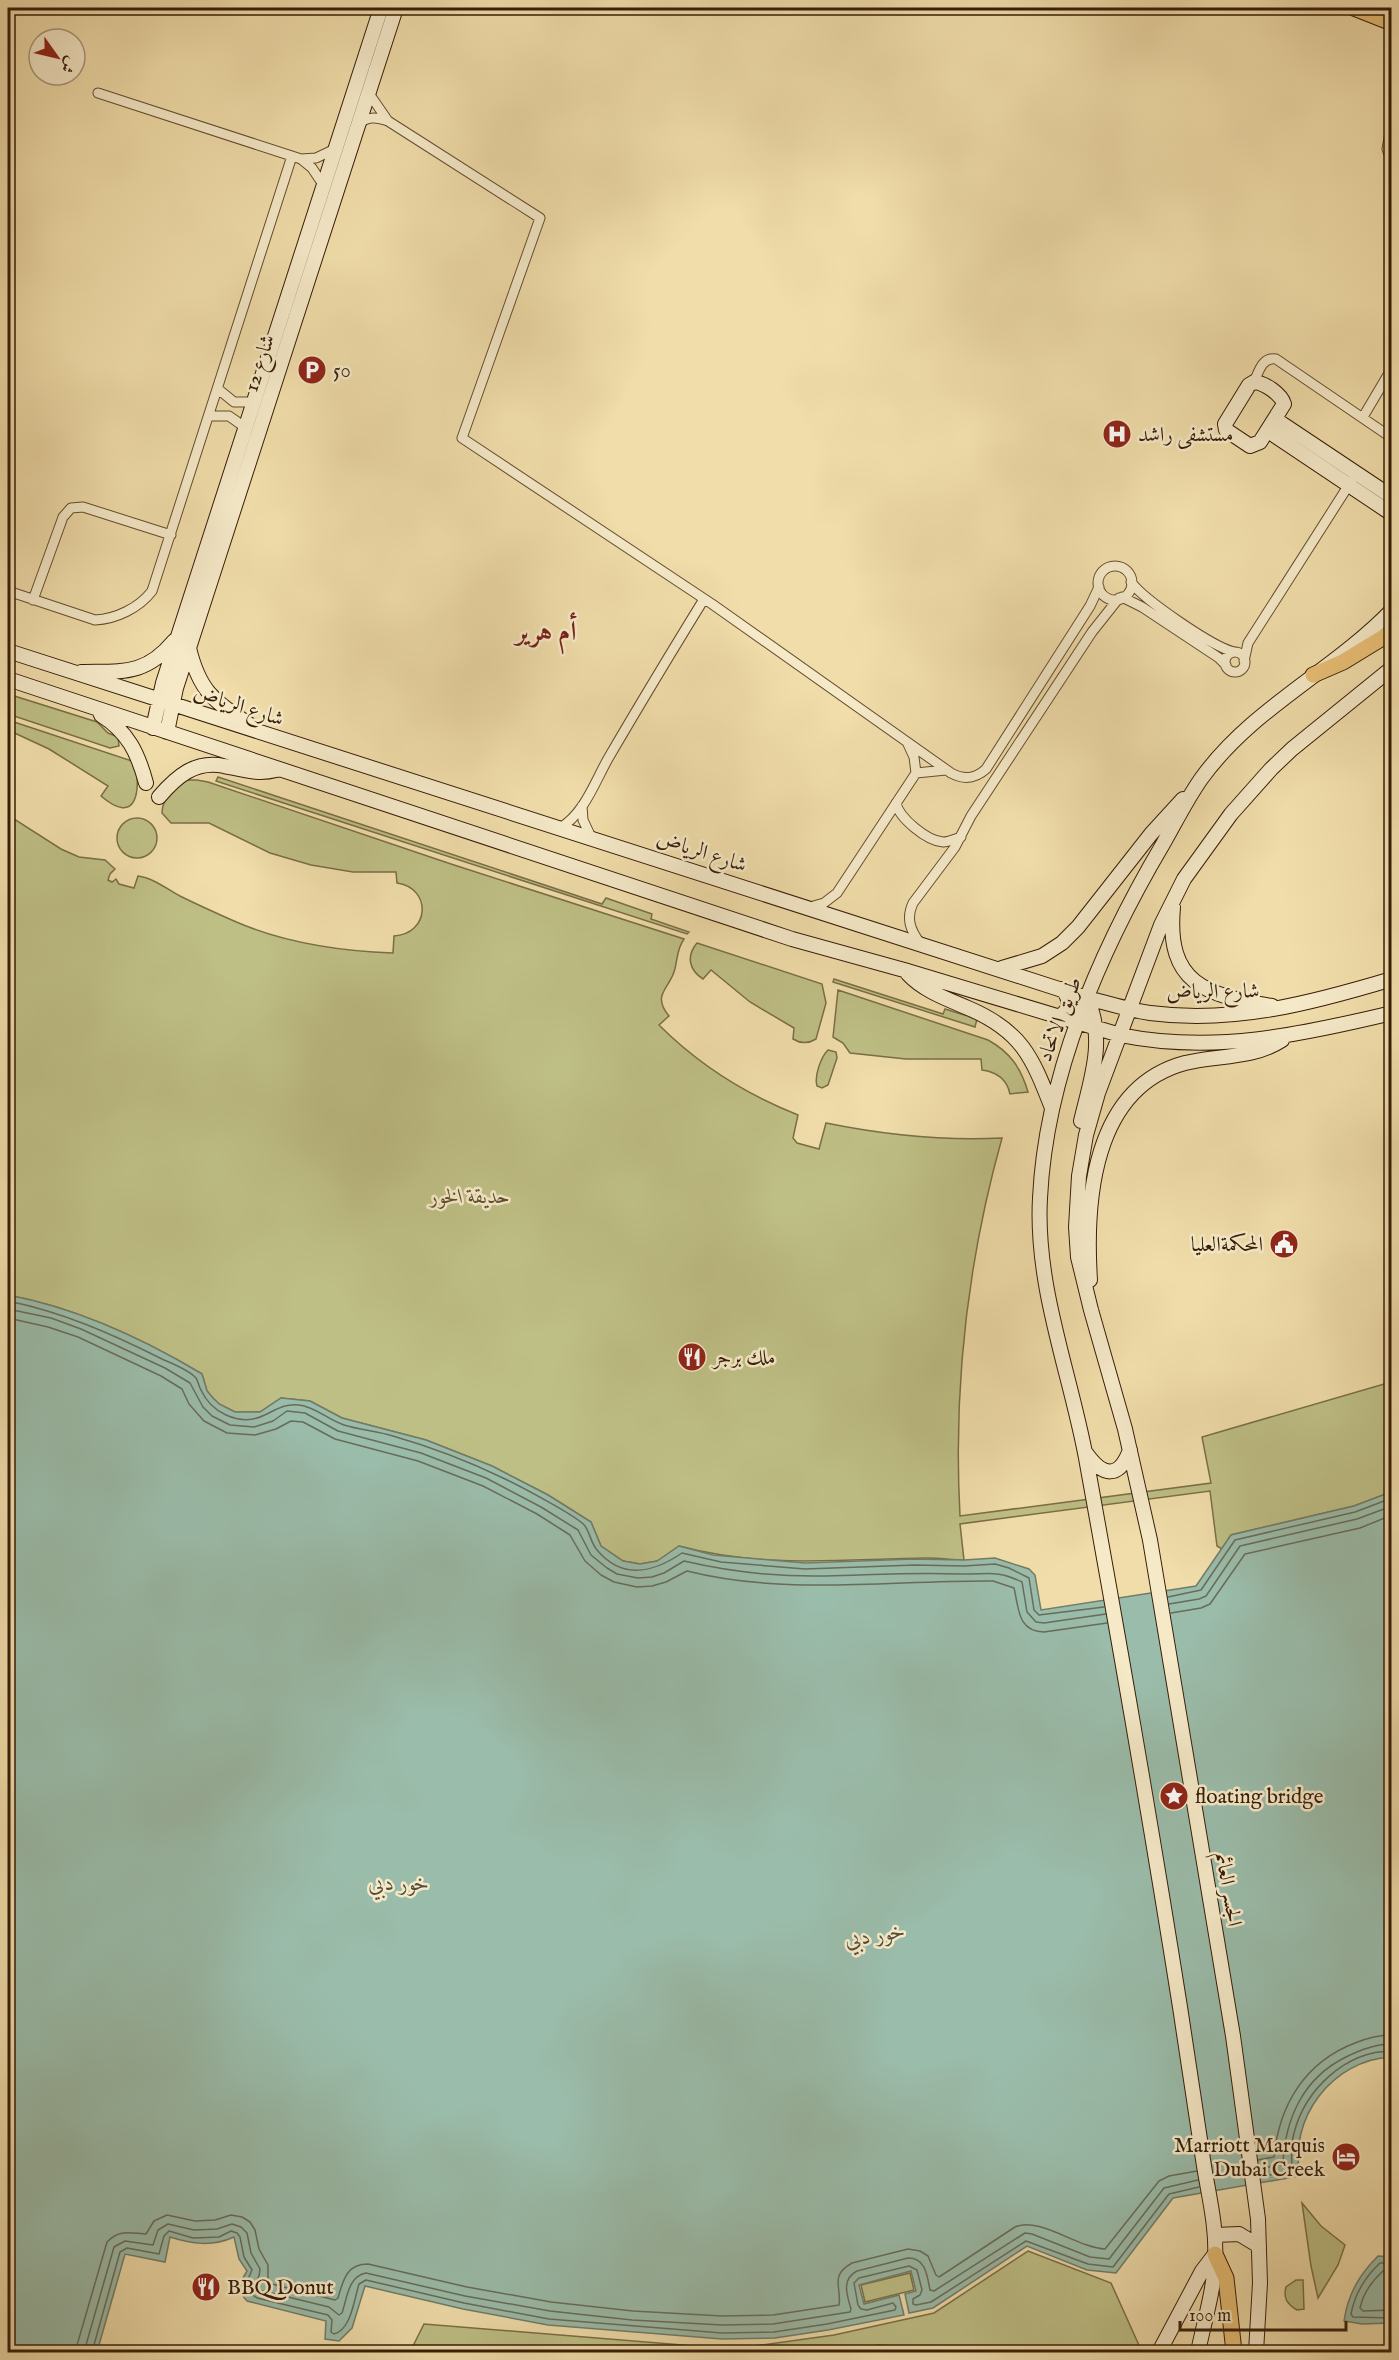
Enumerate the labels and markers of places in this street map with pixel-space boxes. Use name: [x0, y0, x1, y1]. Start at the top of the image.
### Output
parking icon: 50: [296, 354, 328, 386]
place label: 50: [333, 358, 351, 385]
hospital icon: مستشفى راشد: [1101, 418, 1133, 450]
place label: مستشفى راشد: [1138, 422, 1233, 449]
public building icon: المحكمةالعليا: [1268, 1228, 1300, 1260]
place label: المحكمةالعليا: [1191, 1232, 1263, 1259]
restaurant icon: ملك برجر: [676, 1341, 708, 1373]
place label: ملك برجر: [711, 1345, 775, 1372]
place icon: floating bridge: [1158, 1780, 1190, 1812]
place label: floating bridge: [1195, 1784, 1324, 1811]
place label: Marriott Marquis Dubai Creek: [1174, 2133, 1326, 2184]
hotel icon: Marriott Marquis Dubai Creek: [1330, 2141, 1362, 2173]
restaurant icon: BBQ Donut: [190, 2271, 222, 2303]
place label: BBQ Donut: [227, 2275, 334, 2302]

